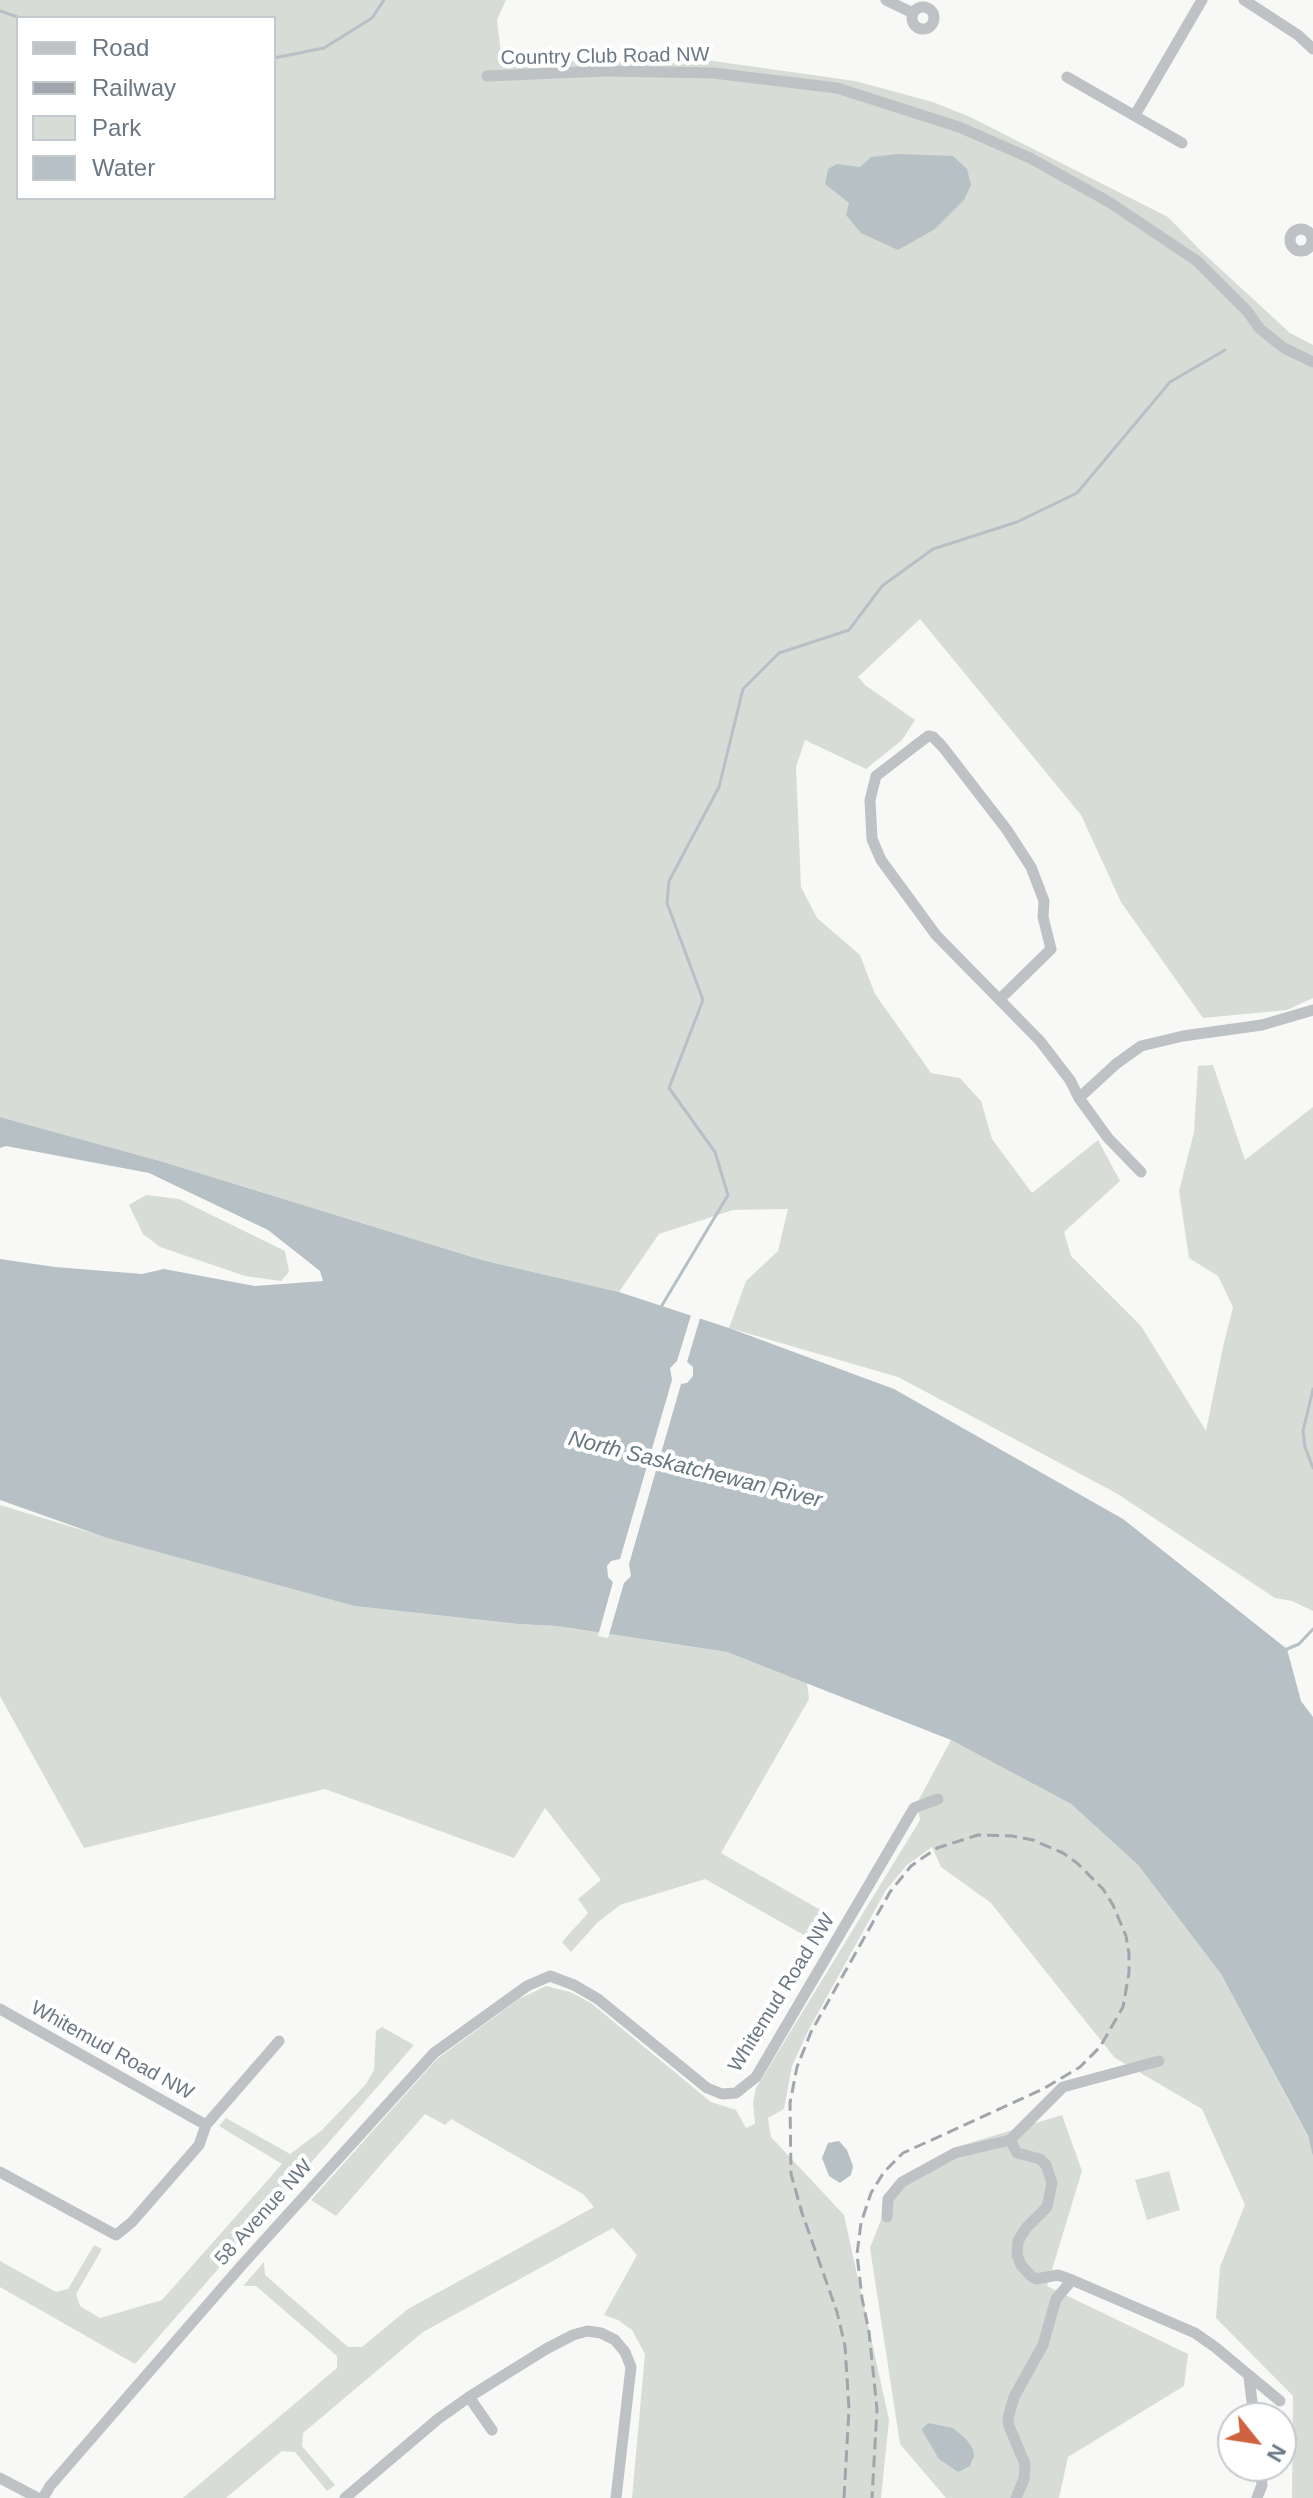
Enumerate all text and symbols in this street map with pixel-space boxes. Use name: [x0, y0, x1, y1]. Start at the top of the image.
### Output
legend: [16, 16, 276, 200]
text: Road: [92, 34, 149, 61]
street label: Country Club Road NW: [500, 43, 710, 71]
text: Railway: [92, 74, 176, 101]
text: Park: [92, 114, 141, 141]
text: Water: [92, 154, 155, 181]
water label: North Saskatchewan River: [565, 1426, 825, 1514]
street label: Whitemud Road NW: [724, 1909, 840, 2077]
street label: Whitemud Road NW: [26, 1996, 198, 2106]
street label: 58 Avenue NW: [210, 2155, 318, 2271]
north arrow: [1217, 2402, 1297, 2482]
text: N: [1262, 2440, 1291, 2466]

